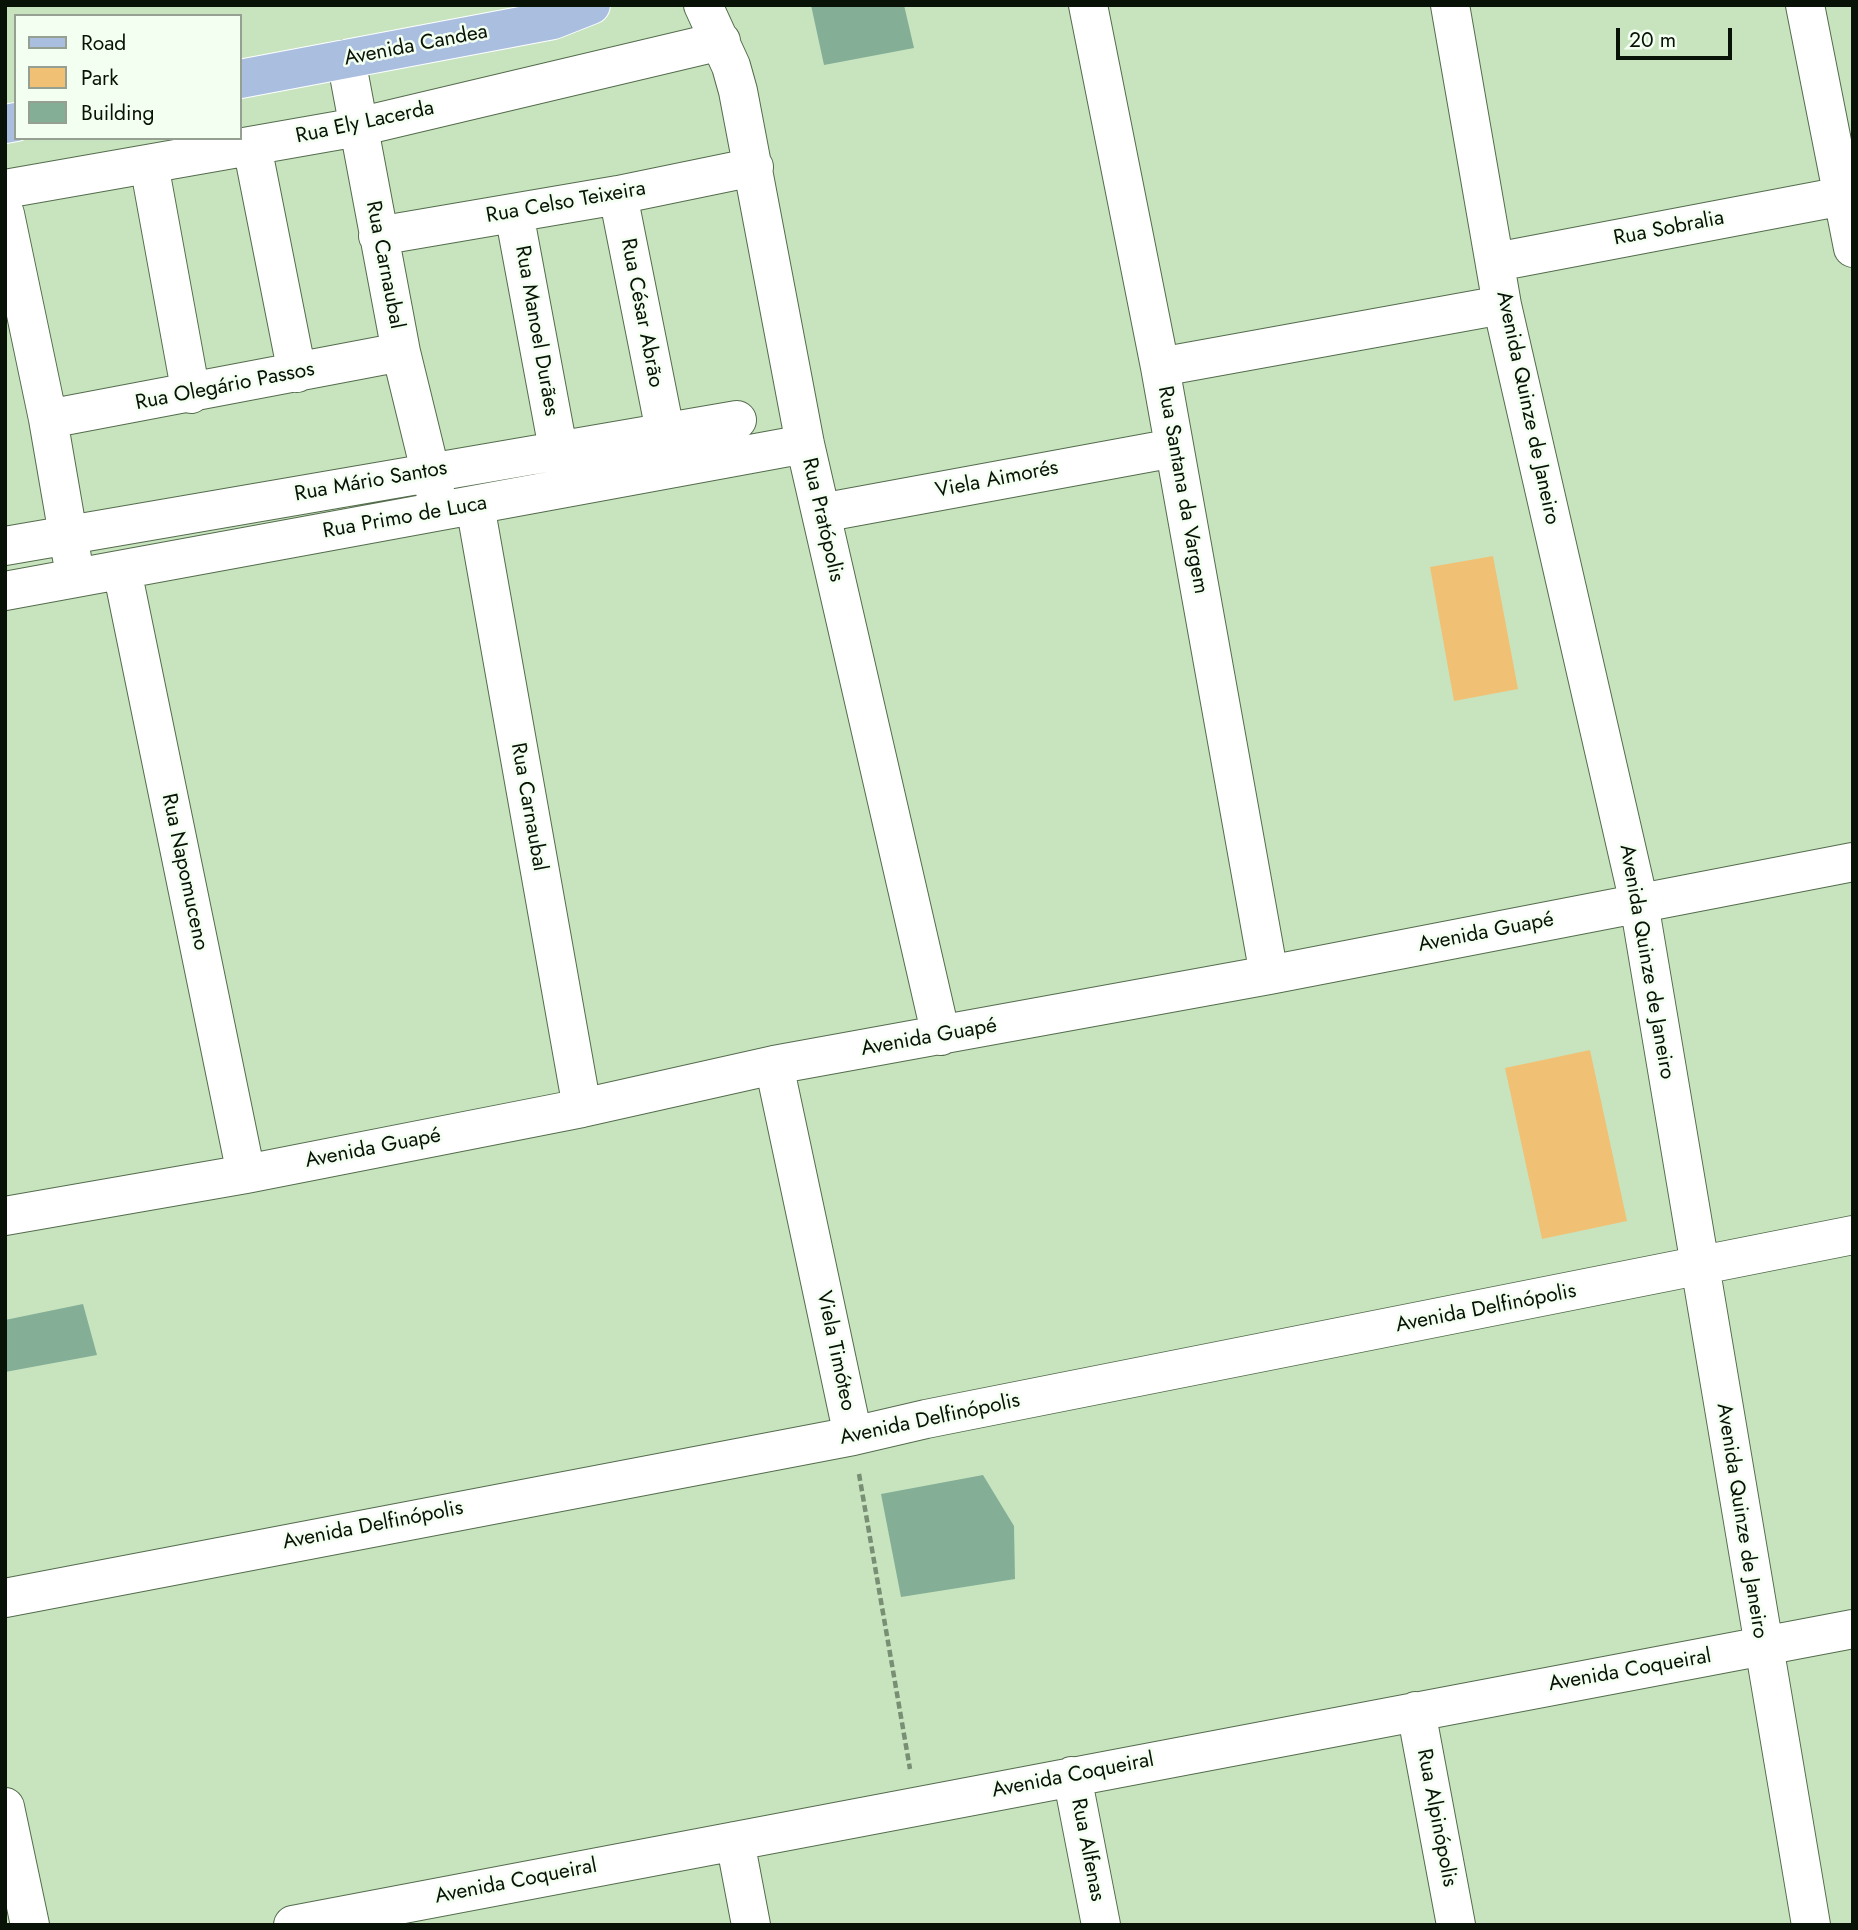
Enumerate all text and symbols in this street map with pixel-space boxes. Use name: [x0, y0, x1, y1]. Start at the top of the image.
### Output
legend: [14, 14, 242, 140]
scale bar: [1620, 14, 1736, 58]
street label: Avenida Candea: [342, 20, 490, 72]
text: 20 m: [1629, 25, 1676, 55]
text: Road: [81, 28, 126, 58]
text: Park: [81, 63, 118, 93]
street label: Rua Ely Lacerda: [294, 96, 436, 150]
text: Building: [81, 98, 154, 128]
street label: Rua Celso Teixeira: [484, 177, 648, 229]
street label: Rua Carnaubal: [359, 199, 409, 331]
street label: Rua Sobralia: [1612, 206, 1726, 252]
street label: Rua César Abrão: [614, 236, 668, 390]
street label: Rua Manoel Durães: [509, 244, 563, 418]
street label: Avenida Quinze de Janeiro: [1490, 289, 1564, 527]
street label: Rua Olegário Passos: [133, 357, 317, 417]
street label: Rua Santana da Vargem: [1151, 384, 1213, 596]
street label: Rua Mário Santos: [293, 456, 449, 508]
street label: Rua Pratópolis: [796, 456, 848, 584]
street label: Viela Aimorés: [933, 456, 1061, 504]
street label: Rua Primo de Luca: [321, 491, 489, 545]
street label: Rua Carnaubal: [504, 741, 552, 873]
street label: Rua Napomuceno: [155, 791, 213, 953]
street label: Avenida Quinze de Janeiro: [1613, 843, 1679, 1081]
street label: Avenida Guapé: [1416, 908, 1556, 958]
street label: Avenida Guapé: [859, 1014, 999, 1062]
street label: Avenida Guapé: [303, 1124, 443, 1174]
street label: Avenida Delfinópolis: [1394, 1279, 1578, 1339]
street label: Viela Timóteo: [810, 1289, 860, 1413]
street label: Avenida Delfinópolis: [838, 1389, 1022, 1451]
street label: Avenida Quinze de Janeiro: [1710, 1402, 1772, 1640]
street label: Avenida Delfinópolis: [281, 1496, 465, 1556]
street label: Avenida Coqueiral: [1547, 1644, 1713, 1698]
street label: Rua Alpinópolis: [1410, 1747, 1462, 1889]
street label: Avenida Coqueiral: [990, 1748, 1156, 1804]
street label: Rua Alfenas: [1065, 1796, 1109, 1904]
street label: Avenida Coqueiral: [433, 1854, 599, 1910]

